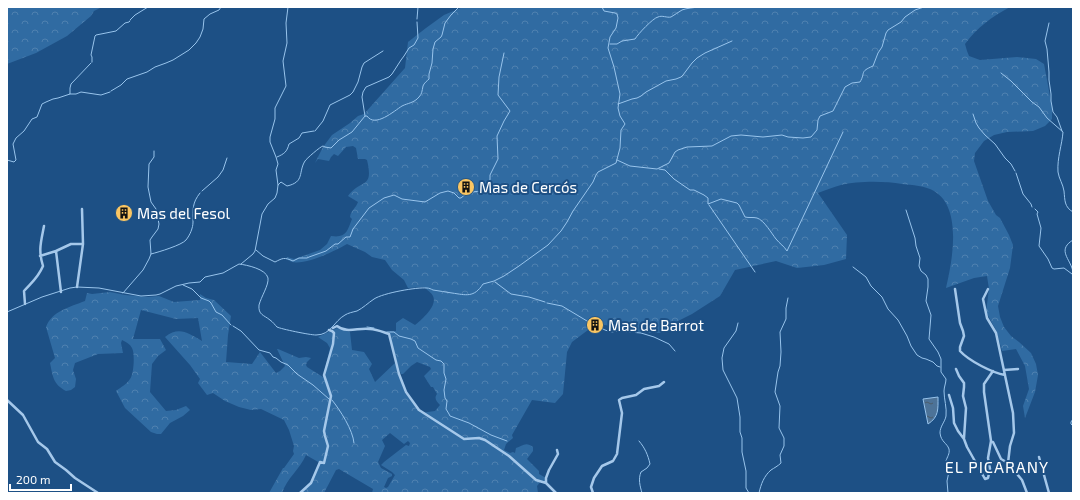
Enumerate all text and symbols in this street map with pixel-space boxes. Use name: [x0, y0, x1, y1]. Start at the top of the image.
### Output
building icon: Mas de Cercós: [456, 177, 476, 197]
place label: Mas de Cercós: [479, 178, 577, 196]
building icon: Mas del Fesol: [114, 203, 134, 223]
place label: Mas del Fesol: [137, 204, 230, 222]
building icon: Mas de Barrot: [585, 315, 605, 335]
place label: Mas de Barrot: [608, 316, 704, 334]
district label: EL PICARANY: [945, 457, 1049, 476]
scale bar: [10, 466, 71, 492]
text: 200 m: [16, 472, 50, 486]

